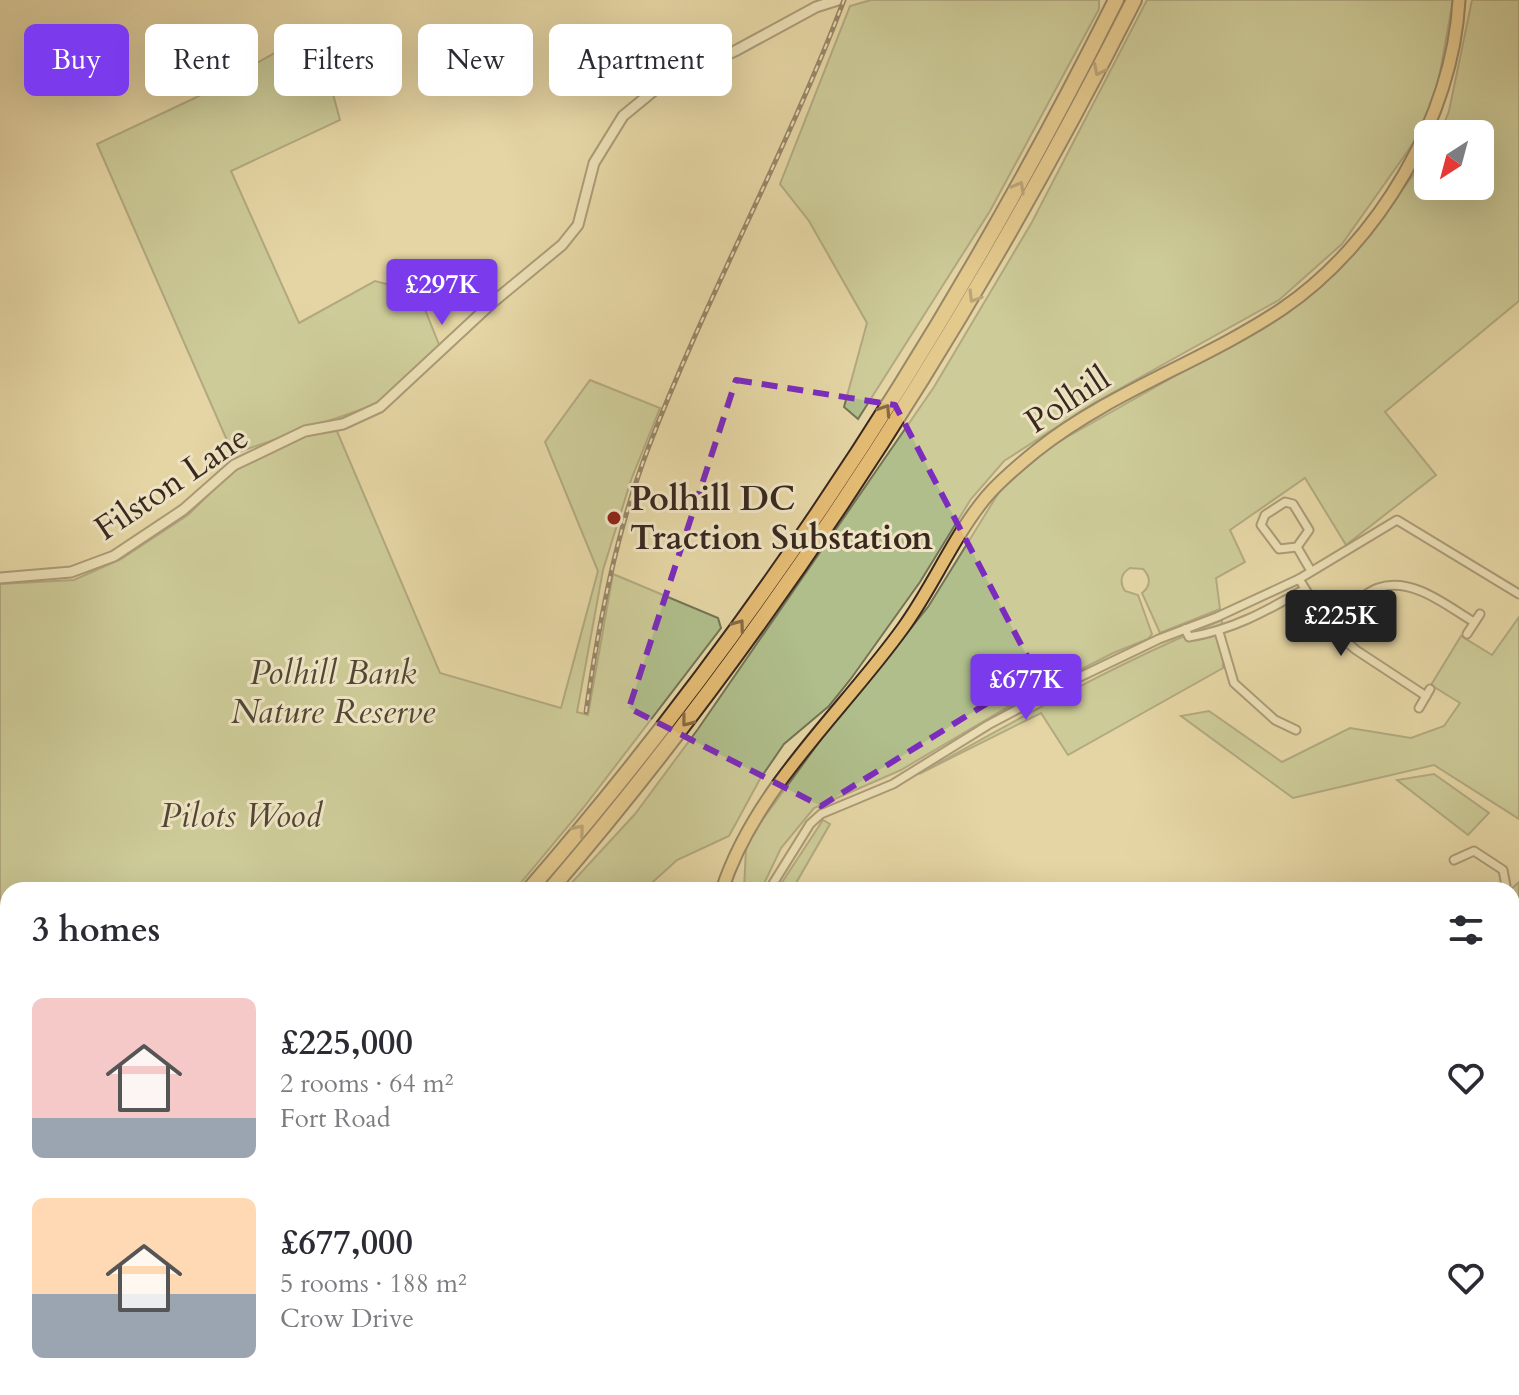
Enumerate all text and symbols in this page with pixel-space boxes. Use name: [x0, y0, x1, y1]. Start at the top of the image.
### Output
chip: Buy: [24, 24, 129, 96]
chip: Rent: [145, 24, 258, 96]
chip: Filters: [274, 24, 402, 96]
chip: New: [418, 24, 533, 96]
chip: Apartment: [549, 24, 732, 96]
one-way arrow: [1094, 61, 1109, 76]
north arrow: [1414, 120, 1494, 200]
map controls: [1414, 120, 1494, 200]
one-way arrow: [1009, 181, 1024, 195]
pin: £297K: [386, 259, 498, 327]
text: £297K: [404, 267, 480, 302]
one-way arrow: [968, 288, 984, 303]
street label: Polhill: [1016, 355, 1119, 444]
one-way arrow: [876, 404, 891, 419]
street label: Filston Lane: [86, 414, 258, 551]
place label: Polhill DC Traction Substation: [630, 476, 933, 561]
marker: Polhill DC Traction Substation: [605, 509, 623, 527]
pin: £225K: [1285, 590, 1397, 658]
text: £225K: [1303, 598, 1379, 633]
one-way arrow: [729, 619, 744, 634]
park label: Polhill Bank Nature Reserve: [231, 650, 436, 735]
pin: £677K: [970, 654, 1082, 722]
text: £677K: [988, 662, 1064, 697]
one-way arrow: [682, 712, 696, 727]
park label: Pilots Wood: [160, 793, 323, 839]
one-way arrow: [569, 825, 584, 840]
text: 3 homes: [32, 907, 160, 953]
icon: filters: [1444, 908, 1488, 952]
text: £225,000: [280, 1020, 413, 1066]
icon: home: [96, 1030, 192, 1126]
icon: heart: [1444, 1056, 1488, 1100]
text: 2 rooms · 64 m²: [280, 1066, 453, 1101]
text: Fort Road: [280, 1101, 391, 1136]
text: £677,000: [280, 1220, 413, 1266]
icon: home: [96, 1230, 192, 1326]
icon: heart: [1444, 1256, 1488, 1300]
text: 5 rooms · 188 m²: [280, 1266, 467, 1301]
text: Crow Drive: [280, 1301, 414, 1336]

